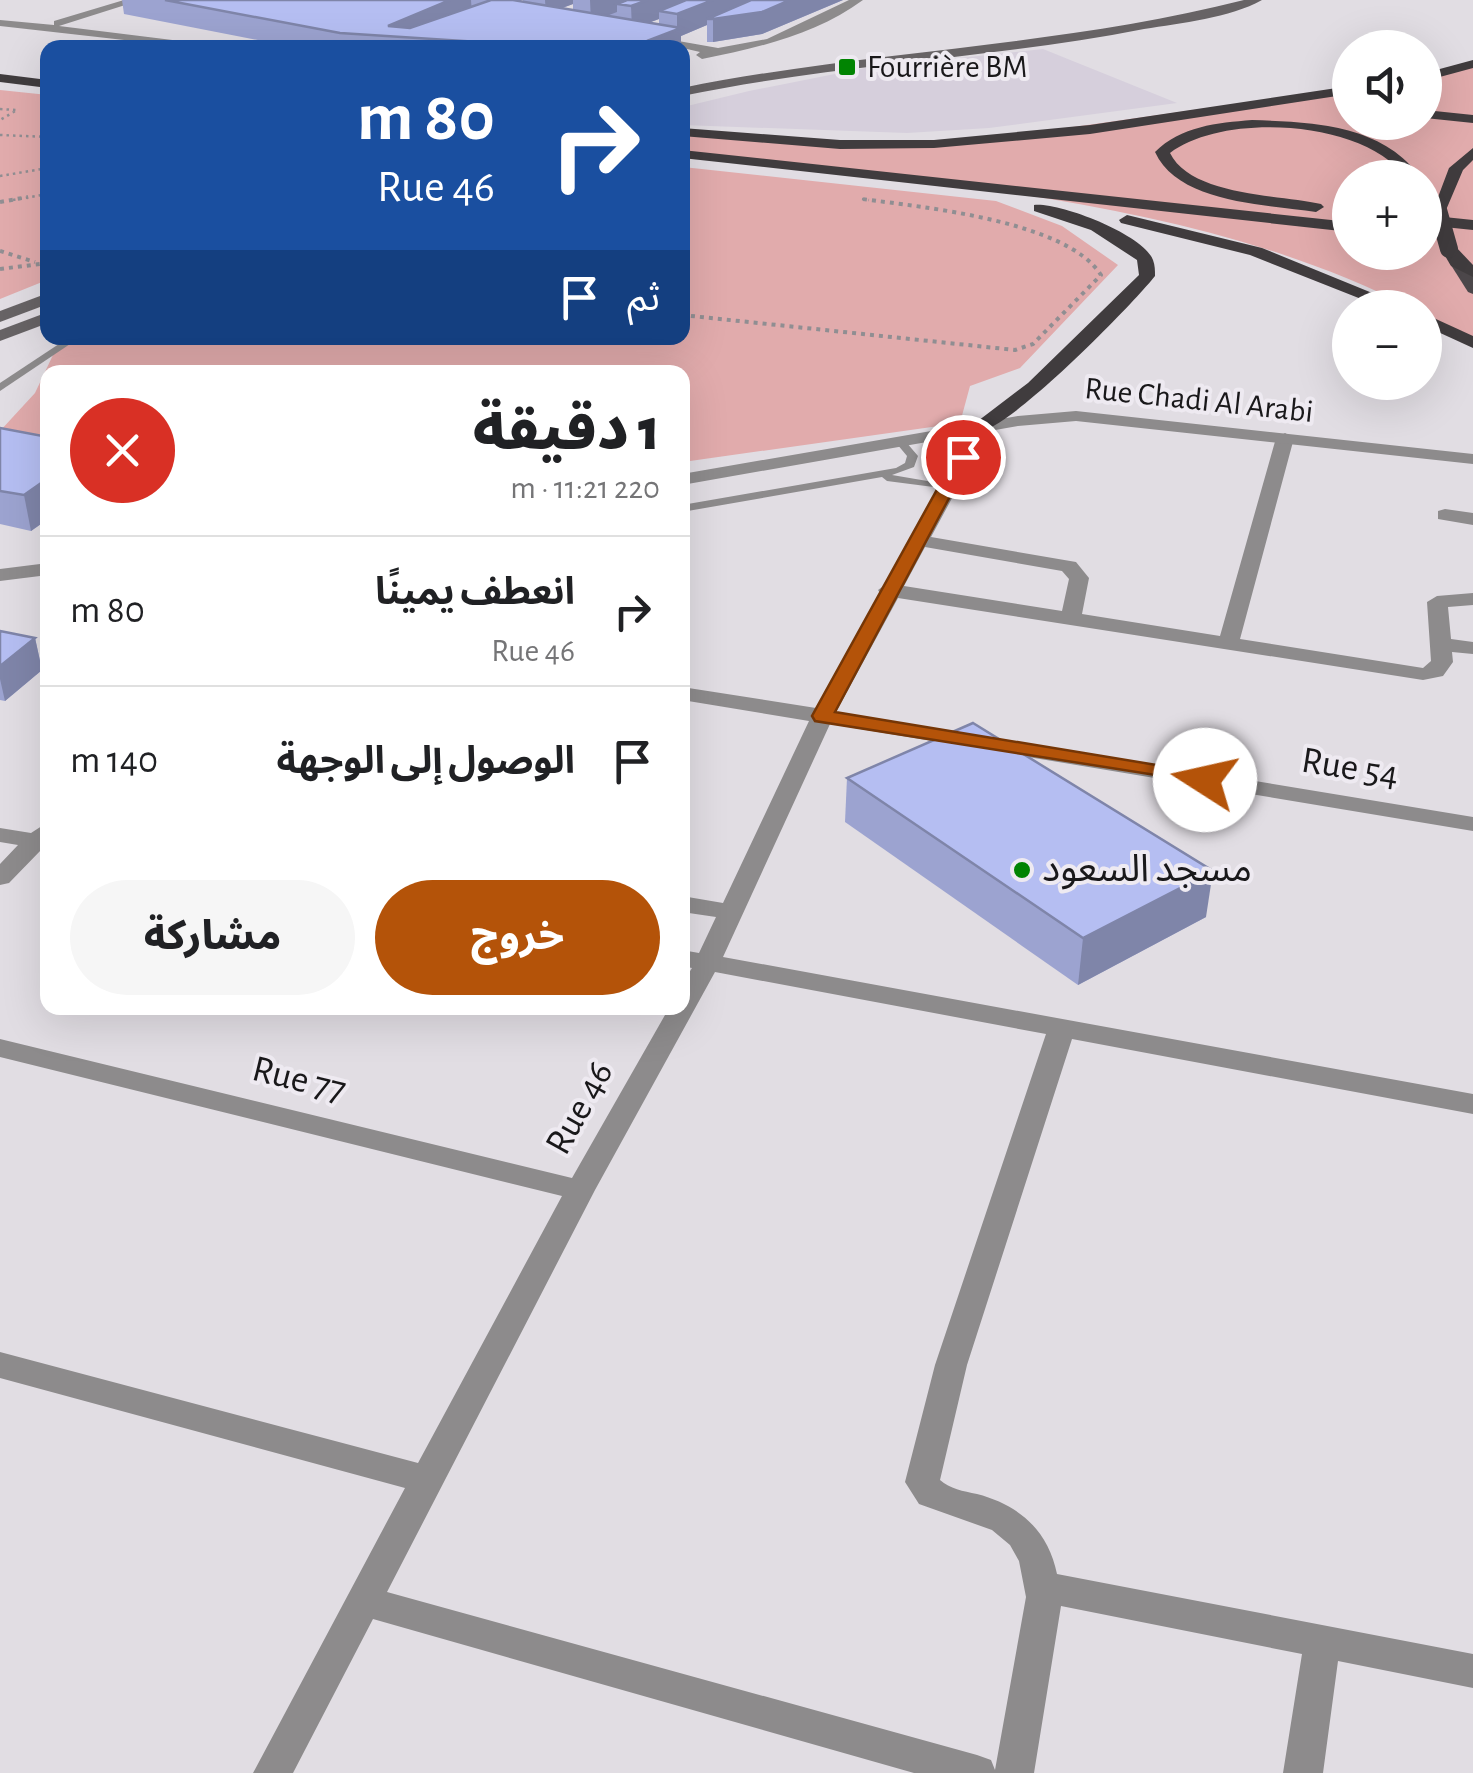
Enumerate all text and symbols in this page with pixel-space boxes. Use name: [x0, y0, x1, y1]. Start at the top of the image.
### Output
map controls: [1332, 30, 1442, 400]
button: sound: [1332, 30, 1442, 140]
place label: Fourrière BM: [867, 51, 1027, 83]
marker: Fourrière BM: [836, 56, 858, 78]
icon: right: [530, 80, 660, 210]
text: 80 m: [357, 83, 495, 153]
button: +: [1332, 160, 1442, 270]
text: Rue 46: [377, 165, 495, 210]
icon: arrive: [552, 270, 607, 325]
text: ثم: [627, 280, 660, 318]
button: −: [1332, 290, 1442, 400]
street label: Rue Chadi Al Arabi: [1083, 372, 1315, 428]
button: close: [70, 398, 175, 503]
text: 1 دقيقة: [473, 401, 660, 461]
pin: [921, 415, 1006, 500]
icon: arrive: [936, 430, 991, 485]
text: 220 m · 11:21: [510, 472, 660, 504]
text: انعطف يمينًا: [375, 574, 575, 612]
icon: right: [605, 584, 660, 639]
text: 80 m: [70, 592, 145, 630]
text: Rue 46: [491, 635, 575, 667]
position arrow: [1153, 728, 1257, 832]
icon: arrive: [605, 734, 660, 789]
text: 140 m: [70, 742, 158, 780]
street label: Rue 54: [1299, 742, 1401, 794]
text: الوصول إلى الوجهة: [277, 743, 575, 781]
place label: مسجد السعود: [1042, 851, 1252, 890]
marker: مسجد السعود: [1011, 859, 1033, 881]
button: مشاركة: [70, 880, 355, 995]
button: خروج: [375, 880, 660, 995]
street label: Rue 77: [248, 1050, 350, 1110]
street label: Rue 46: [539, 1055, 621, 1161]

